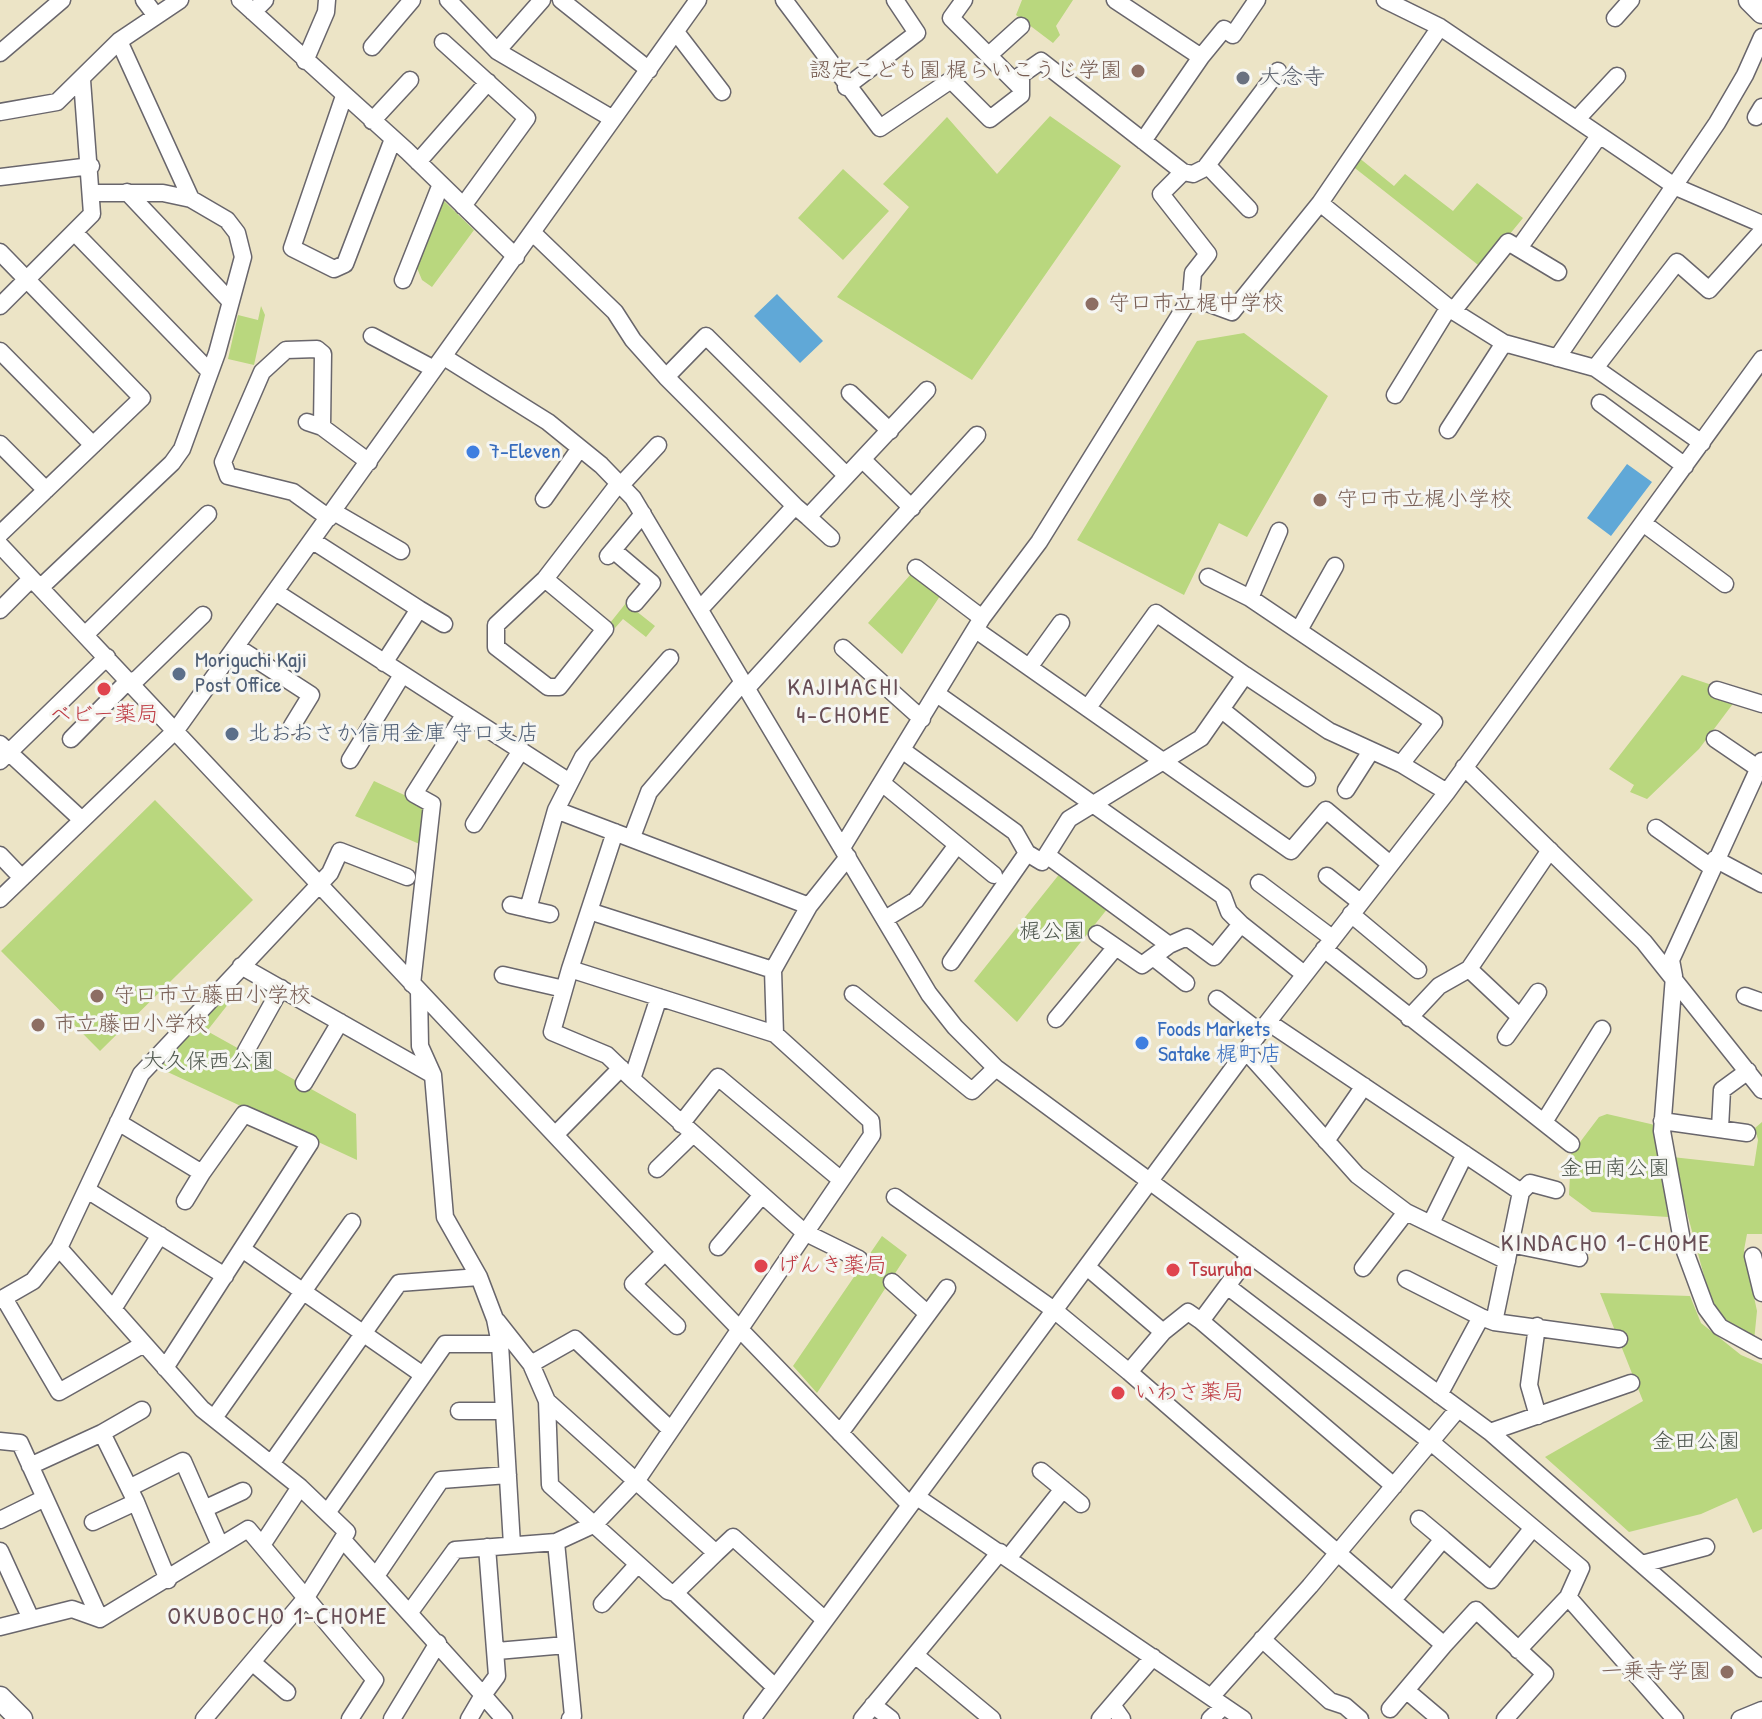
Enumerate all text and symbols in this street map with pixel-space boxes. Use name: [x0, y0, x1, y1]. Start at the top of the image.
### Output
place label: 認定こども園 梶らいこうじ学園: [809, 58, 1122, 84]
marker: 認定こども園 梶らいこうじ学園: [1129, 62, 1147, 80]
place label: 大念寺: [1259, 65, 1325, 91]
marker: 大念寺: [1234, 69, 1252, 87]
place label: 守口市立梶中学校: [1108, 291, 1284, 317]
marker: 守口市立梶中学校: [1083, 295, 1101, 313]
place label: 7-Eleven: [489, 439, 561, 465]
marker: 7-Eleven: [464, 443, 482, 461]
place label: 守口市立梶小学校: [1336, 487, 1512, 513]
marker: 守口市立梶小学校: [1311, 491, 1329, 509]
place label: Moriguchi Kaji Post Office: [195, 648, 307, 700]
marker: Moriguchi Kaji Post Office: [170, 665, 188, 683]
district label: KAJIMACHI 4-CHOME: [788, 675, 900, 731]
marker: ベビー薬局: [95, 680, 113, 698]
place label: ベビー薬局: [50, 702, 158, 728]
place label: 北おおさか信用金庫 守口支店: [248, 721, 539, 747]
marker: 北おおさか信用金庫 守口支店: [223, 725, 241, 743]
park label: 梶公園: [1019, 919, 1085, 945]
place label: 守口市立藤田小学校: [113, 983, 311, 1009]
marker: 守口市立藤田小学校: [88, 987, 106, 1005]
place label: 市立藤田小学校: [54, 1012, 208, 1038]
marker: 市立藤田小学校: [29, 1016, 47, 1034]
place label: Foods Markets Satake 梶町店: [1158, 1017, 1282, 1068]
marker: Foods Markets Satake 梶町店: [1133, 1034, 1151, 1052]
park label: 大久保西公園: [142, 1049, 274, 1075]
park label: 金田南公園: [1560, 1156, 1670, 1182]
district label: KINDACHO 1-CHOME: [1501, 1231, 1711, 1259]
place label: げんき薬局: [777, 1253, 887, 1279]
marker: げんき薬局: [752, 1257, 770, 1275]
place label: Tsuruha: [1189, 1257, 1252, 1283]
marker: Tsuruha: [1164, 1261, 1182, 1279]
place label: いわさ薬局: [1134, 1380, 1244, 1406]
marker: いわさ薬局: [1109, 1384, 1127, 1402]
park label: 金田公園: [1652, 1429, 1740, 1455]
district label: OKUBOCHO 1-CHOME: [168, 1604, 388, 1632]
place label: 一乗寺学園: [1601, 1659, 1711, 1685]
marker: 一乗寺学園: [1718, 1663, 1736, 1681]

